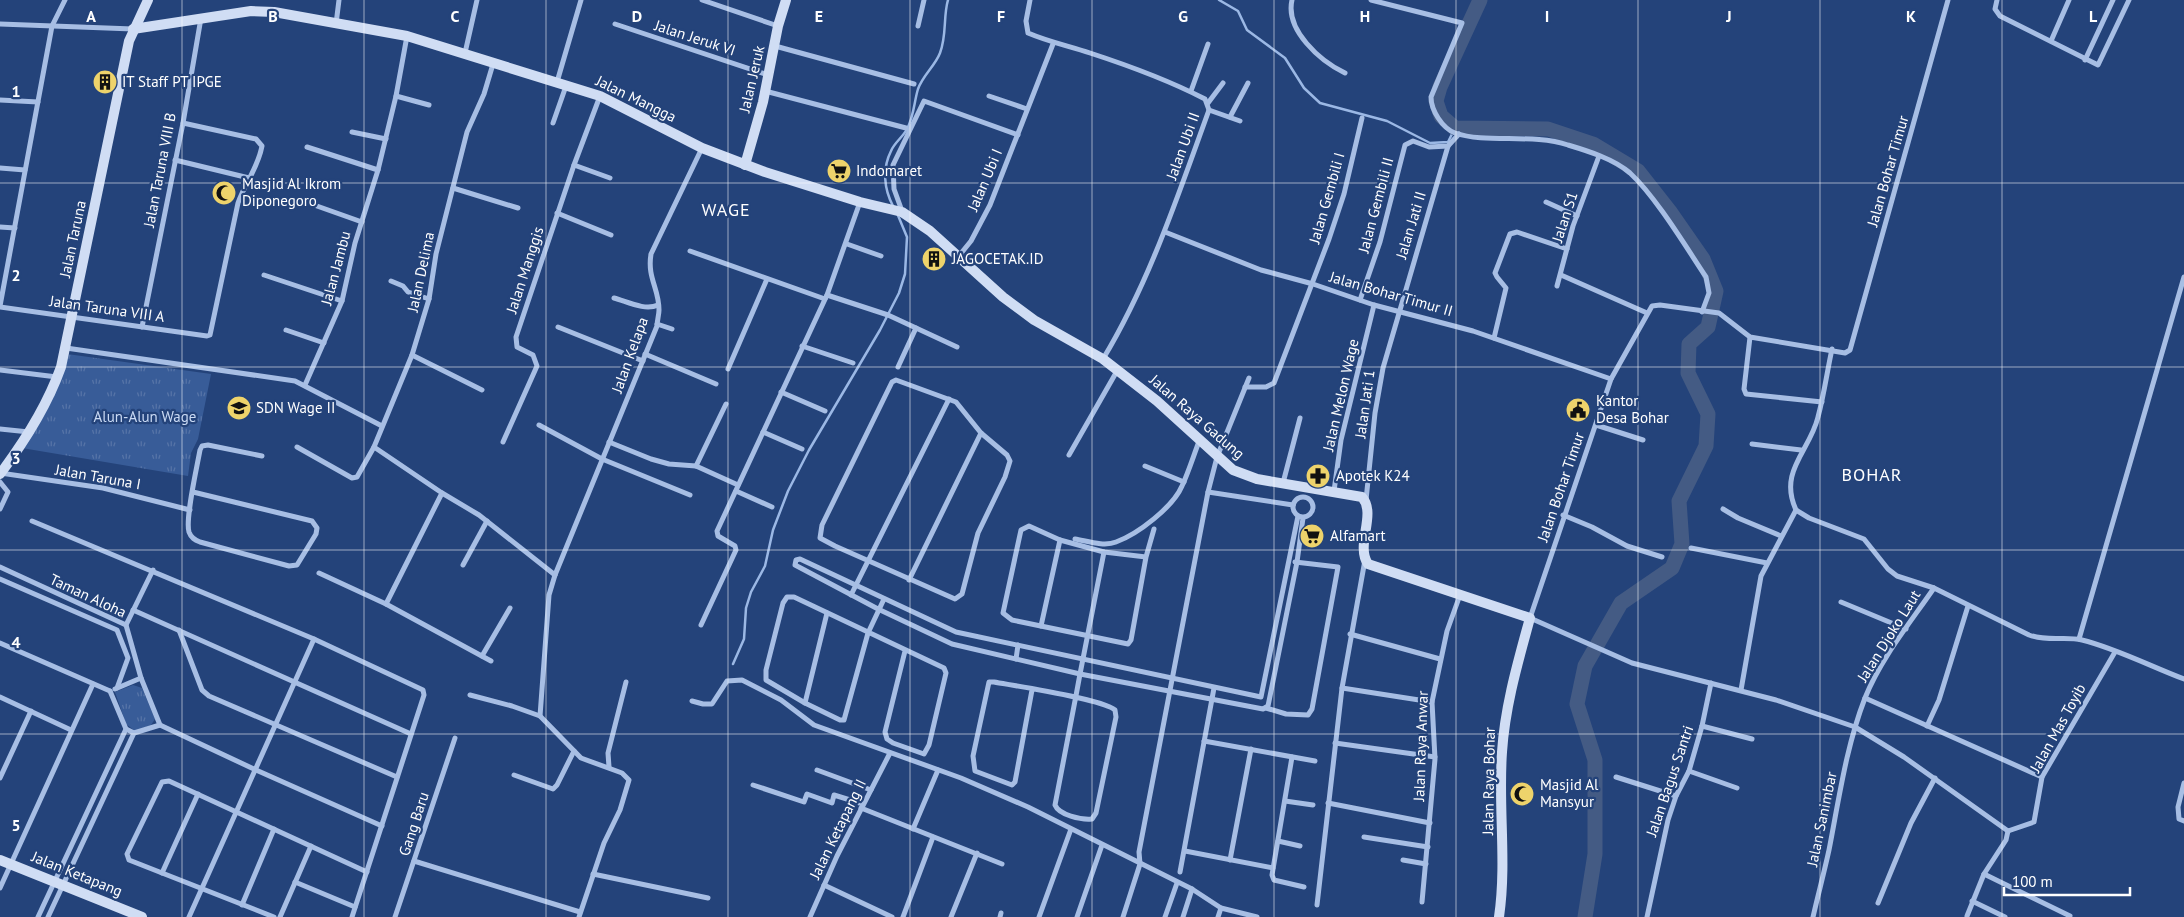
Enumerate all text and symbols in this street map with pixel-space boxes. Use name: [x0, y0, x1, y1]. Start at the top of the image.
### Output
text: A: [86, 6, 96, 26]
text: B: [268, 6, 278, 26]
text: C: [451, 6, 460, 26]
text: D: [632, 6, 642, 26]
text: E: [815, 6, 823, 26]
text: F: [997, 6, 1005, 26]
text: G: [1178, 6, 1188, 26]
text: H: [1360, 6, 1370, 26]
text: I: [1545, 6, 1549, 26]
text: J: [1725, 6, 1732, 26]
text: K: [1906, 6, 1916, 26]
text: L: [2089, 6, 2098, 26]
street label: Jalan Jeruk VI: [651, 15, 738, 60]
street label: Jalan Jeruk: [734, 43, 769, 115]
building icon: IT Staff PT IPGE: [92, 69, 118, 95]
street label: Jalan Mangga: [592, 71, 679, 126]
place label: IT Staff PT IPGE: [122, 72, 222, 91]
text: 1: [11, 81, 21, 101]
street label: Jalan Ubi II: [1161, 109, 1204, 183]
street label: Jalan Taruna VIII B: [139, 111, 180, 230]
street label: Jalan Bohar Timur: [1862, 113, 1912, 230]
street label: Jalan Ubi I: [962, 146, 1006, 215]
street label: Jalan Gembili I: [1304, 150, 1349, 246]
street label: Jalan Gembili II: [1353, 155, 1397, 256]
supermarket icon: Indomaret: [826, 158, 852, 184]
place label: Indomaret: [856, 161, 922, 180]
place label: Masjid Al Ikrom Diponegoro: [242, 174, 341, 210]
mosque icon: Masjid Al Ikrom Diponegoro: [211, 180, 237, 206]
street label: Jalan Jati II: [1391, 189, 1430, 262]
street label: Jalan S1: [1547, 189, 1582, 245]
district label: WAGE: [701, 198, 751, 221]
street label: Jalan Taruna: [55, 199, 90, 280]
street label: Jalan Manggis: [501, 224, 547, 316]
street label: Jalan Jambu: [316, 229, 355, 308]
street label: Jalan Delima: [403, 230, 438, 315]
building icon: JAGOCETAK.ID: [921, 246, 947, 272]
place label: JAGOCETAK.ID: [951, 249, 1043, 268]
text: 2: [11, 265, 21, 285]
street label: Jalan Bohar Timur II: [1326, 267, 1455, 320]
street label: Jalan Taruna VIII A: [47, 291, 166, 326]
street label: Jalan Kelapa: [607, 314, 652, 396]
street label: Jalan Melon Wage: [1318, 337, 1363, 454]
street label: Jalan Jati 1: [1350, 368, 1379, 440]
street label: Jalan Raya Gadung: [1145, 370, 1249, 463]
place label: Kantor Desa Bohar: [1596, 391, 1669, 427]
school or university icon: SDN Wage II: [226, 395, 252, 421]
public building icon: Kantor Desa Bohar: [1565, 397, 1591, 423]
place label: SDN Wage II: [256, 398, 335, 417]
park label: Alun-Alun Wage: [94, 407, 196, 426]
street label: Jalan Bohar Timur: [1533, 430, 1588, 545]
text: 3: [11, 448, 21, 468]
street label: Jalan Taruna I: [53, 459, 142, 493]
pharmacy icon: Apotek K24: [1305, 463, 1331, 489]
district label: BOHAR: [1841, 463, 1903, 486]
place label: Apotek K24: [1336, 466, 1410, 485]
supermarket icon: Alfamart: [1299, 523, 1325, 549]
place label: Alfamart: [1330, 526, 1386, 545]
street label: Taman Aloha: [47, 570, 130, 622]
street label: Jalan Djoko Laut: [1852, 586, 1924, 686]
text: 4: [11, 632, 21, 652]
street label: Jalan Mas Toyib: [2025, 680, 2090, 776]
street label: Jalan Raya Anwar: [1409, 690, 1432, 803]
street label: Jalan Bagus Santri: [1641, 723, 1697, 840]
street label: Jalan Raya Bohar: [1478, 727, 1499, 836]
street label: Jalan Sanimbar: [1802, 770, 1841, 869]
place label: Masjid Al Mansyur: [1540, 775, 1599, 811]
street label: Jalan Ketapang II: [805, 776, 870, 883]
mosque icon: Masjid Al Mansyur: [1509, 781, 1535, 807]
street label: Gang Baru: [394, 789, 433, 858]
text: 5: [11, 815, 21, 835]
street label: Jalan Ketapang: [28, 846, 125, 900]
scale bar: [2004, 864, 2130, 896]
text: 100 m: [2012, 872, 2053, 891]

